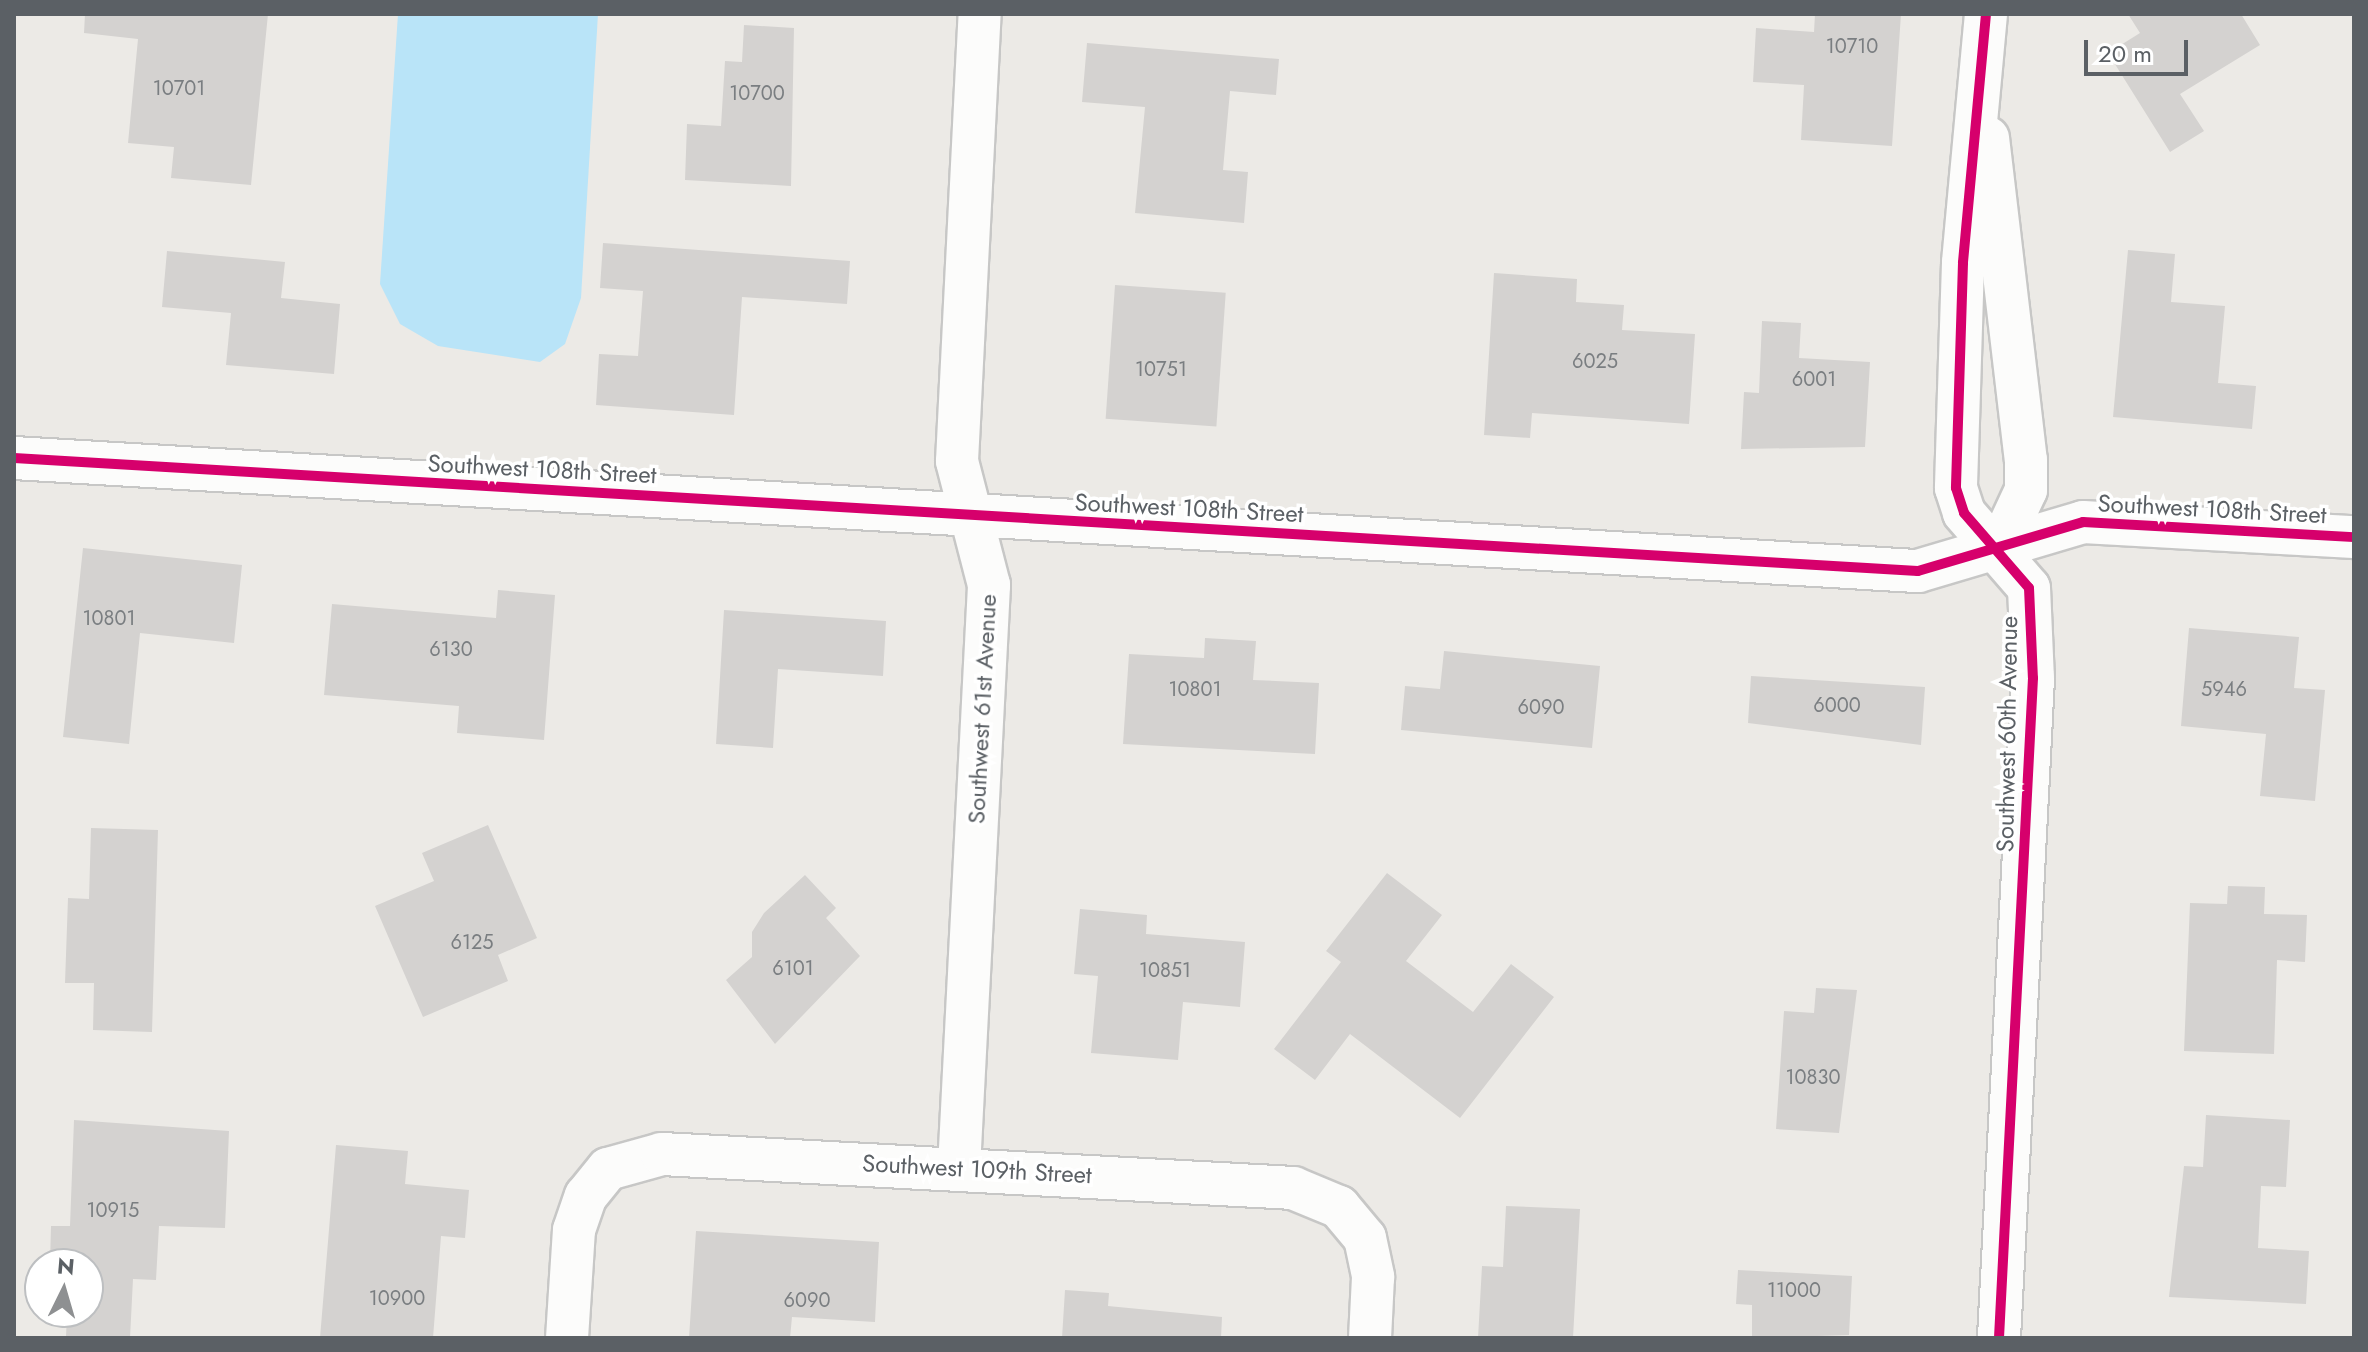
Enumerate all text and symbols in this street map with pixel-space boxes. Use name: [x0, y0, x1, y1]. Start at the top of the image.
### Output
scale bar: [2088, 24, 2192, 74]
house number: 10710: [1826, 34, 1878, 58]
text: 20 m: [2098, 36, 2152, 71]
house number: 10701: [153, 76, 205, 100]
house number: 10700: [729, 81, 785, 105]
house number: 6025: [1572, 349, 1618, 373]
house number: 10751: [1135, 357, 1187, 381]
house number: 6001: [1792, 367, 1836, 391]
street label: Southwest 108th Street: [427, 449, 657, 489]
street label: Southwest 108th Street: [1074, 488, 1304, 528]
street label: Southwest 108th Street: [2097, 489, 2327, 529]
street label: Southwest 61st Avenue: [962, 593, 1002, 825]
house number: 10801: [83, 606, 135, 630]
street label: Southwest 60th Avenue: [1991, 615, 2023, 853]
house number: 6130: [429, 637, 473, 661]
house number: 10801: [1169, 677, 1221, 701]
house number: 5946: [2201, 677, 2247, 701]
house number: 6000: [1813, 693, 1861, 717]
house number: 6090: [1517, 695, 1565, 719]
house number: 6125: [450, 930, 494, 954]
house number: 6101: [772, 956, 814, 980]
house number: 10851: [1139, 958, 1191, 982]
house number: 10830: [1786, 1065, 1840, 1089]
street label: Southwest 109th Street: [861, 1149, 1093, 1189]
house number: 10915: [87, 1198, 139, 1222]
north arrow: [24, 1248, 104, 1328]
text: N: [56, 1249, 76, 1283]
house number: 11000: [1767, 1278, 1821, 1302]
house number: 10900: [369, 1286, 425, 1310]
house number: 6090: [783, 1288, 831, 1312]

